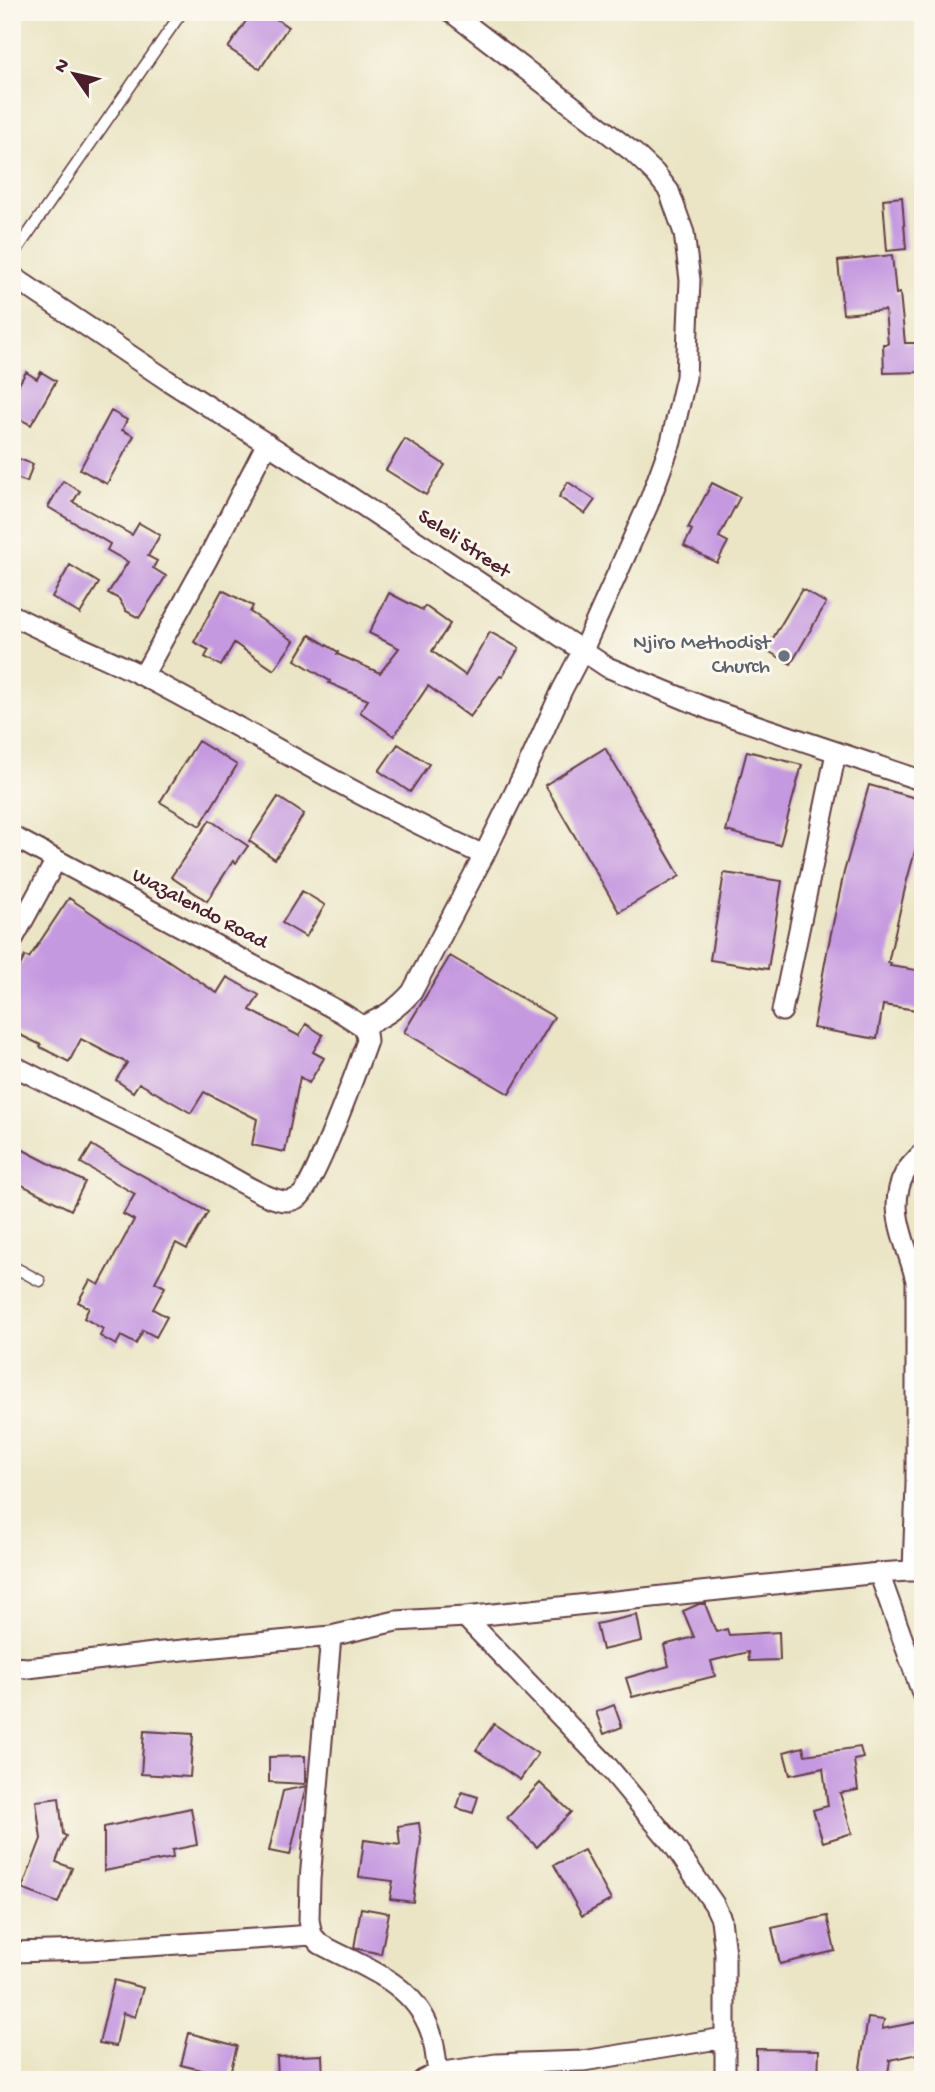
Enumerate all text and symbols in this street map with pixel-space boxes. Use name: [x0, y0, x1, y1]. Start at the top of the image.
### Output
north arrow: [38, 38, 108, 108]
text: N: [50, 55, 76, 78]
street label: Seleli Street: [412, 505, 516, 586]
place label: Njiro Methodist Church: [633, 632, 772, 681]
marker: Njiro Methodist Church: [776, 648, 792, 664]
street label: Wazalendo Road: [127, 864, 273, 957]

